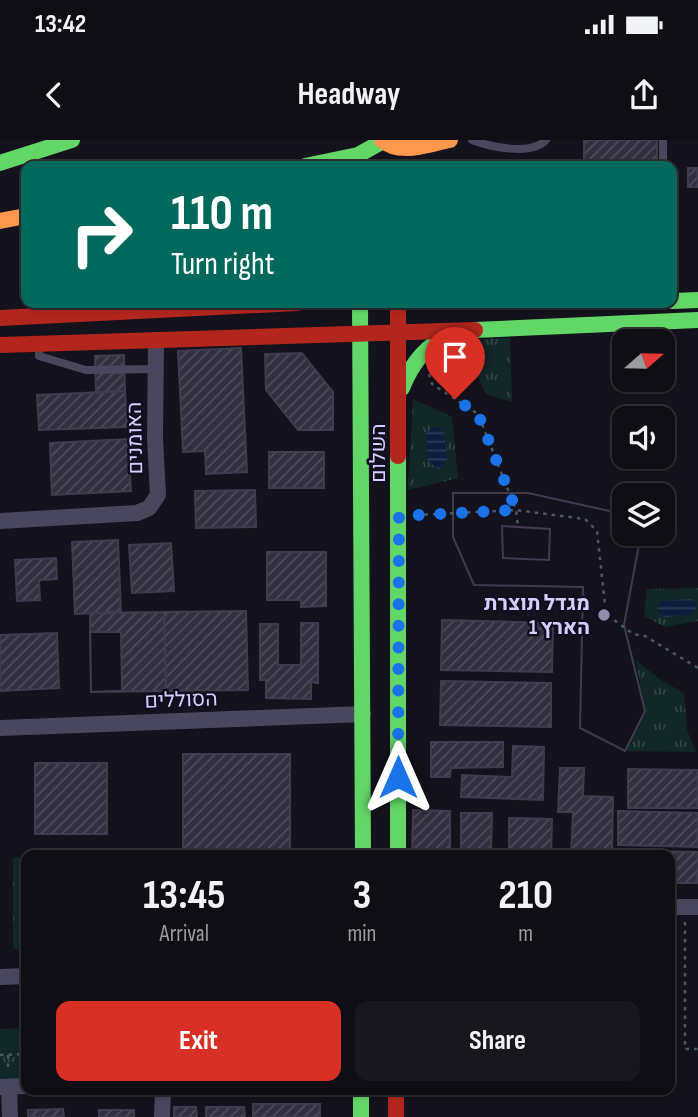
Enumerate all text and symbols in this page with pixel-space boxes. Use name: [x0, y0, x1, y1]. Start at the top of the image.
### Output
text: 13:42: [35, 9, 86, 40]
text: Headway: [298, 75, 400, 114]
icon: back: [35, 76, 73, 114]
icon: share: [625, 76, 663, 114]
text: 110 m: [171, 185, 273, 244]
icon: right: [56, 189, 147, 280]
text: Turn right: [171, 245, 275, 284]
pin: [425, 327, 485, 399]
north arrow: [612, 329, 676, 392]
map controls: [612, 329, 675, 546]
icon: arrive: [436, 338, 474, 376]
street label: האומנים: [122, 401, 148, 475]
button: sound: [612, 406, 675, 469]
street label: השלום: [366, 423, 391, 483]
button: layers: [612, 483, 675, 546]
place label: מגדל תוצרת הארץ 1: [484, 591, 590, 640]
marker: מגדל תוצרת הארץ 1: [596, 607, 612, 623]
street label: הסוללים: [144, 686, 218, 714]
position arrow: [361, 740, 435, 814]
text: 13:45: [143, 870, 226, 921]
text: 3: [352, 870, 371, 921]
text: 210: [498, 870, 553, 921]
text: Arrival: [159, 920, 209, 948]
text: min: [347, 920, 376, 948]
text: m: [518, 920, 533, 948]
button: Exit: [56, 1001, 341, 1081]
button: Share: [355, 1001, 640, 1081]

